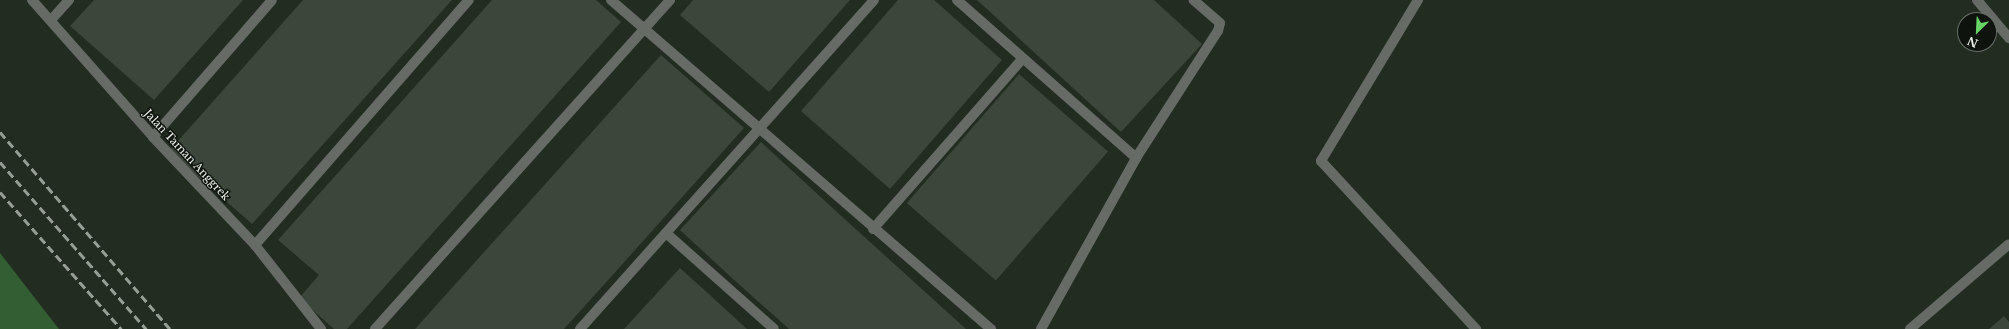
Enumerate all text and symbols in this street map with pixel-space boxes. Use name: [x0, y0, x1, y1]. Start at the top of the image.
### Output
north arrow: [1957, 12, 1997, 52]
text: N: [1965, 34, 1980, 51]
street label: Jalan Taman Anggrek: [141, 106, 233, 204]

